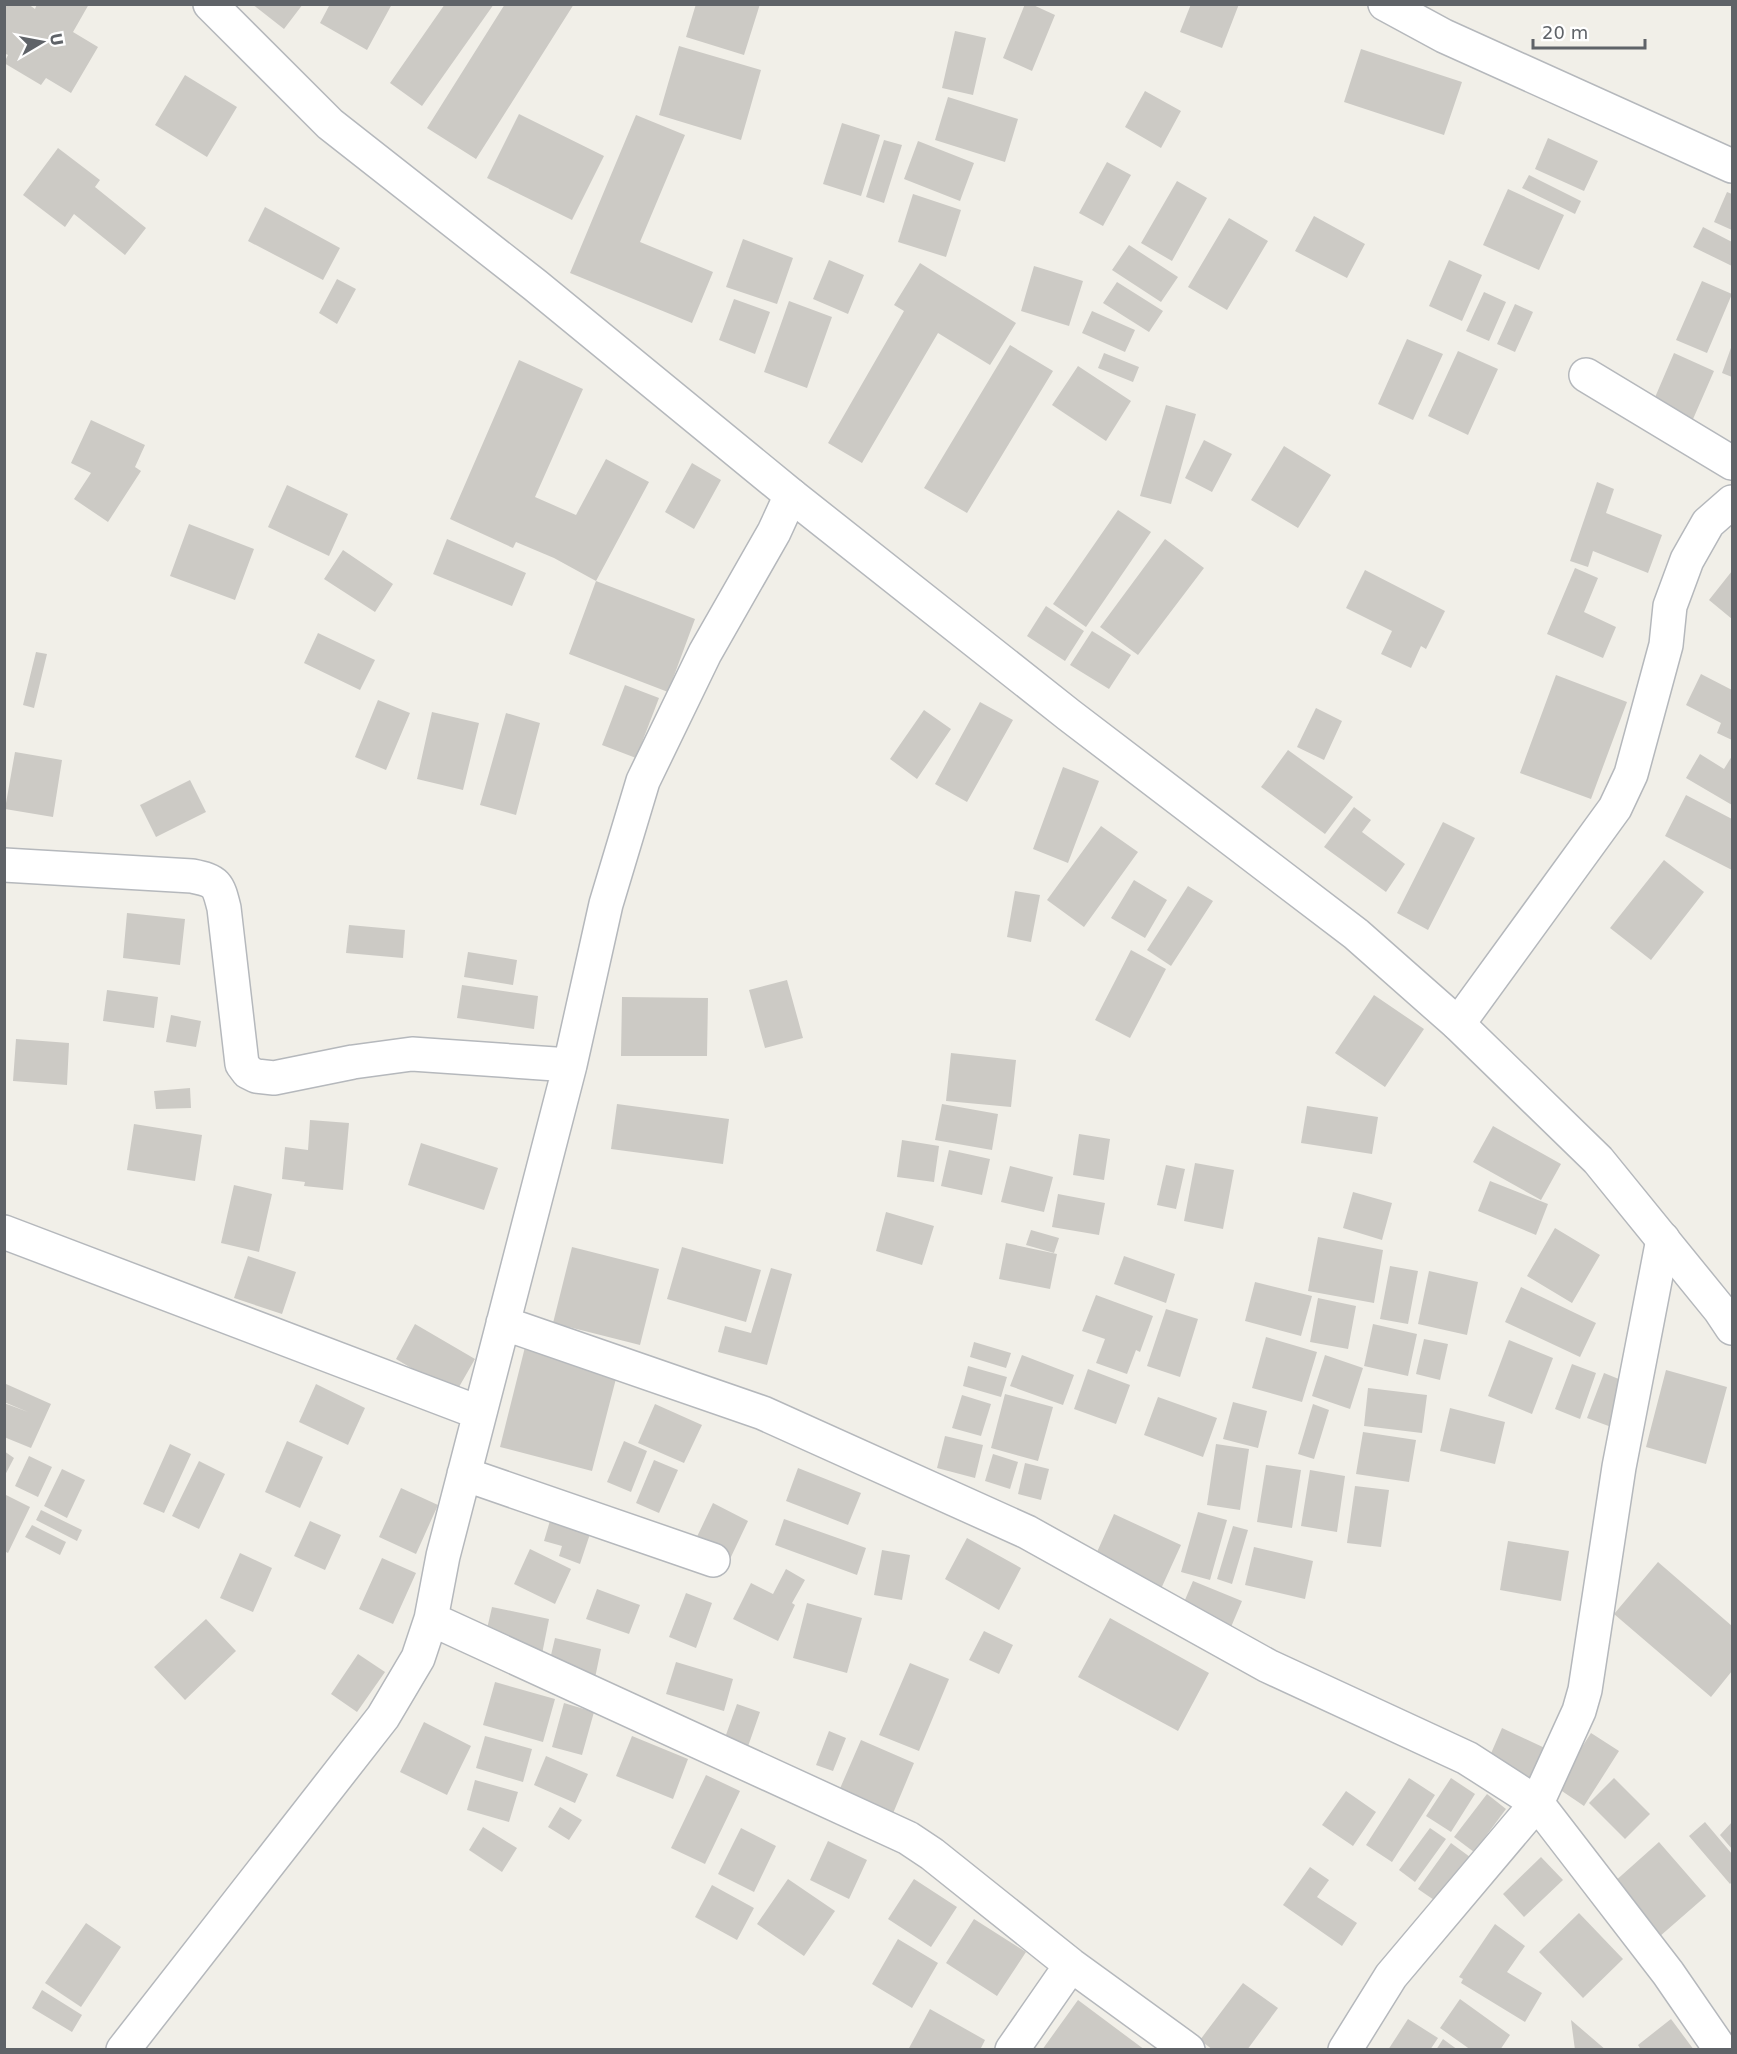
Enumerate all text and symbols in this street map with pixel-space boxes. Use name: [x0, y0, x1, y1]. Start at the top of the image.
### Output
north arrow: [12, 12, 72, 72]
scale bar: [1533, 12, 1646, 50]
text: 20 m: [1542, 22, 1588, 43]
text: U: [46, 31, 67, 48]

